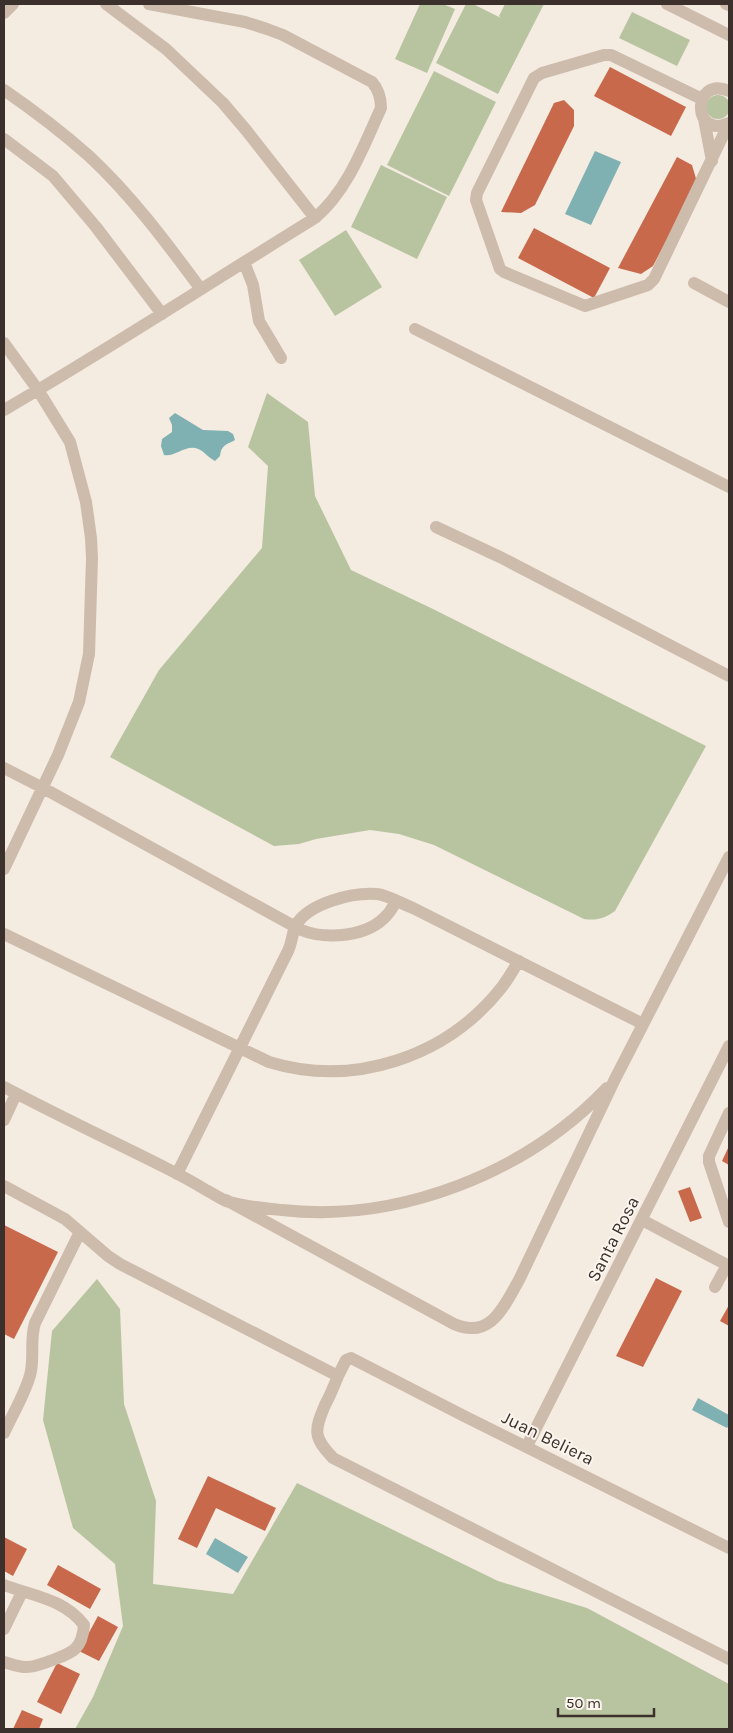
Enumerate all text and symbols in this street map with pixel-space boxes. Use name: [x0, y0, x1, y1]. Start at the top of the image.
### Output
street label: Santa Rosa: [582, 1193, 644, 1285]
street label: Juan Beliera: [498, 1406, 598, 1470]
scale bar: [558, 1686, 654, 1718]
text: 50 m: [566, 1694, 601, 1712]

